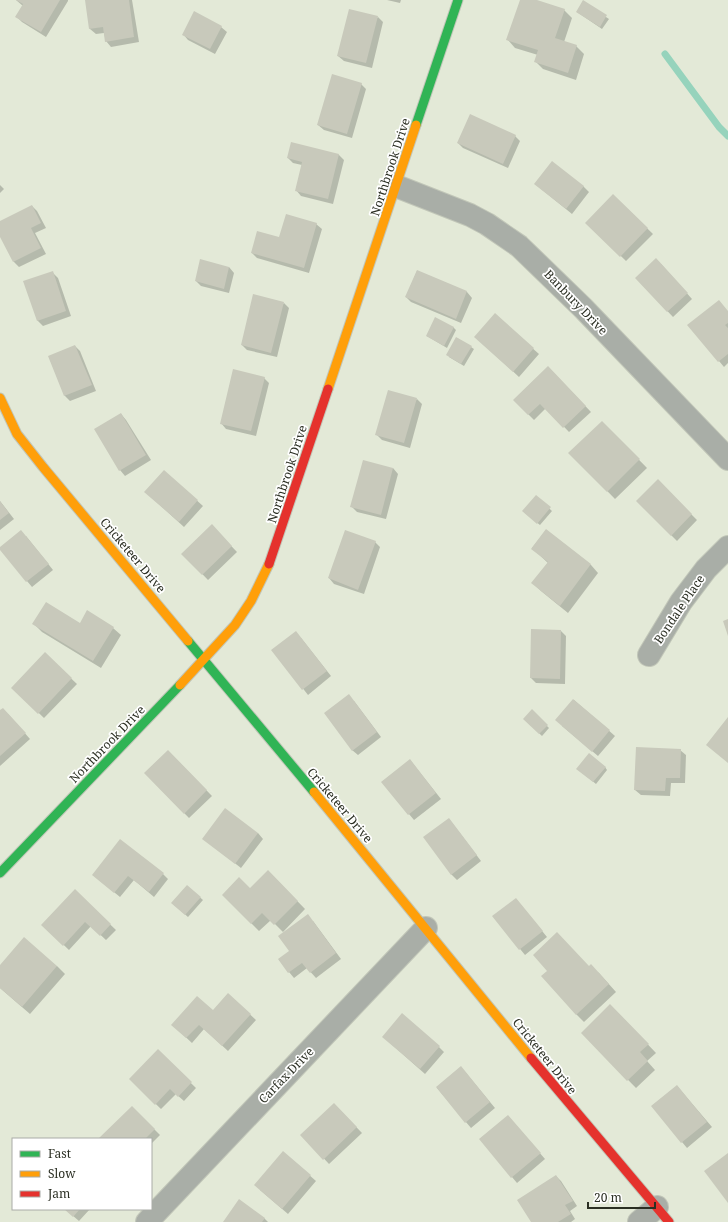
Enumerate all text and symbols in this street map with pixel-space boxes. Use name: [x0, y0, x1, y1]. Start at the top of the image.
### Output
street label: Northbrook Drive: [366, 116, 414, 218]
street label: Banbury Drive: [541, 266, 611, 338]
street label: Northbrook Drive: [263, 423, 311, 525]
street label: Cricketeer Drive: [96, 514, 170, 596]
street label: Bondale Place: [650, 571, 708, 647]
street label: Northbrook Drive: [65, 701, 149, 787]
street label: Cricketeer Drive: [303, 764, 377, 846]
street label: Cricketeer Drive: [509, 1014, 581, 1098]
street label: Carfax Drive: [255, 1043, 317, 1107]
legend: [12, 1138, 152, 1210]
text: Fast: [48, 1145, 71, 1162]
text: Slow: [48, 1165, 76, 1182]
scale bar: [588, 1184, 655, 1210]
text: Jam: [47, 1185, 70, 1202]
text: 20 m: [594, 1189, 622, 1206]

